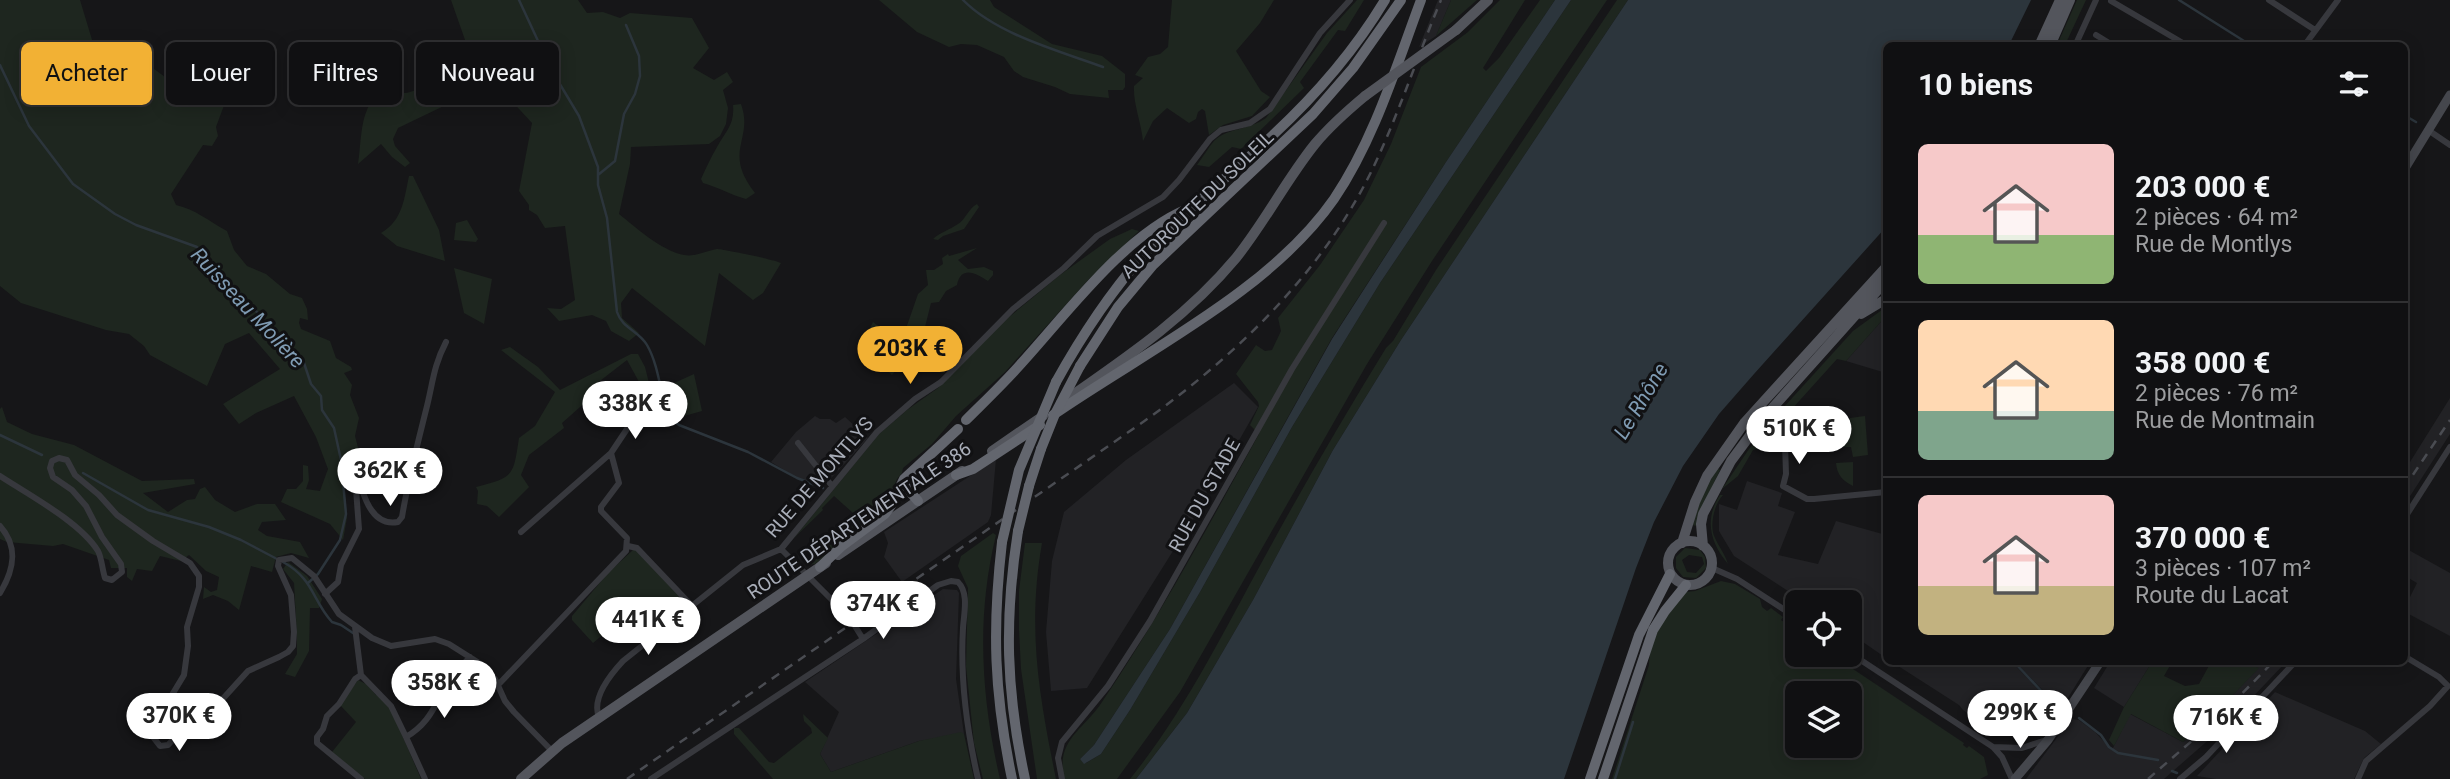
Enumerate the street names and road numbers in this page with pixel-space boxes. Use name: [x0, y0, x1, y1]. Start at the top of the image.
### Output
street label: AUTOROUTE DU SOLEIL: [1116, 126, 1278, 283]
street label: RUE DE MONTLYS: [761, 412, 878, 542]
street label: RUE DU STADE: [1164, 434, 1245, 556]
street label: ROUTE DÉPARTEMENTALE 386: [743, 437, 976, 604]

